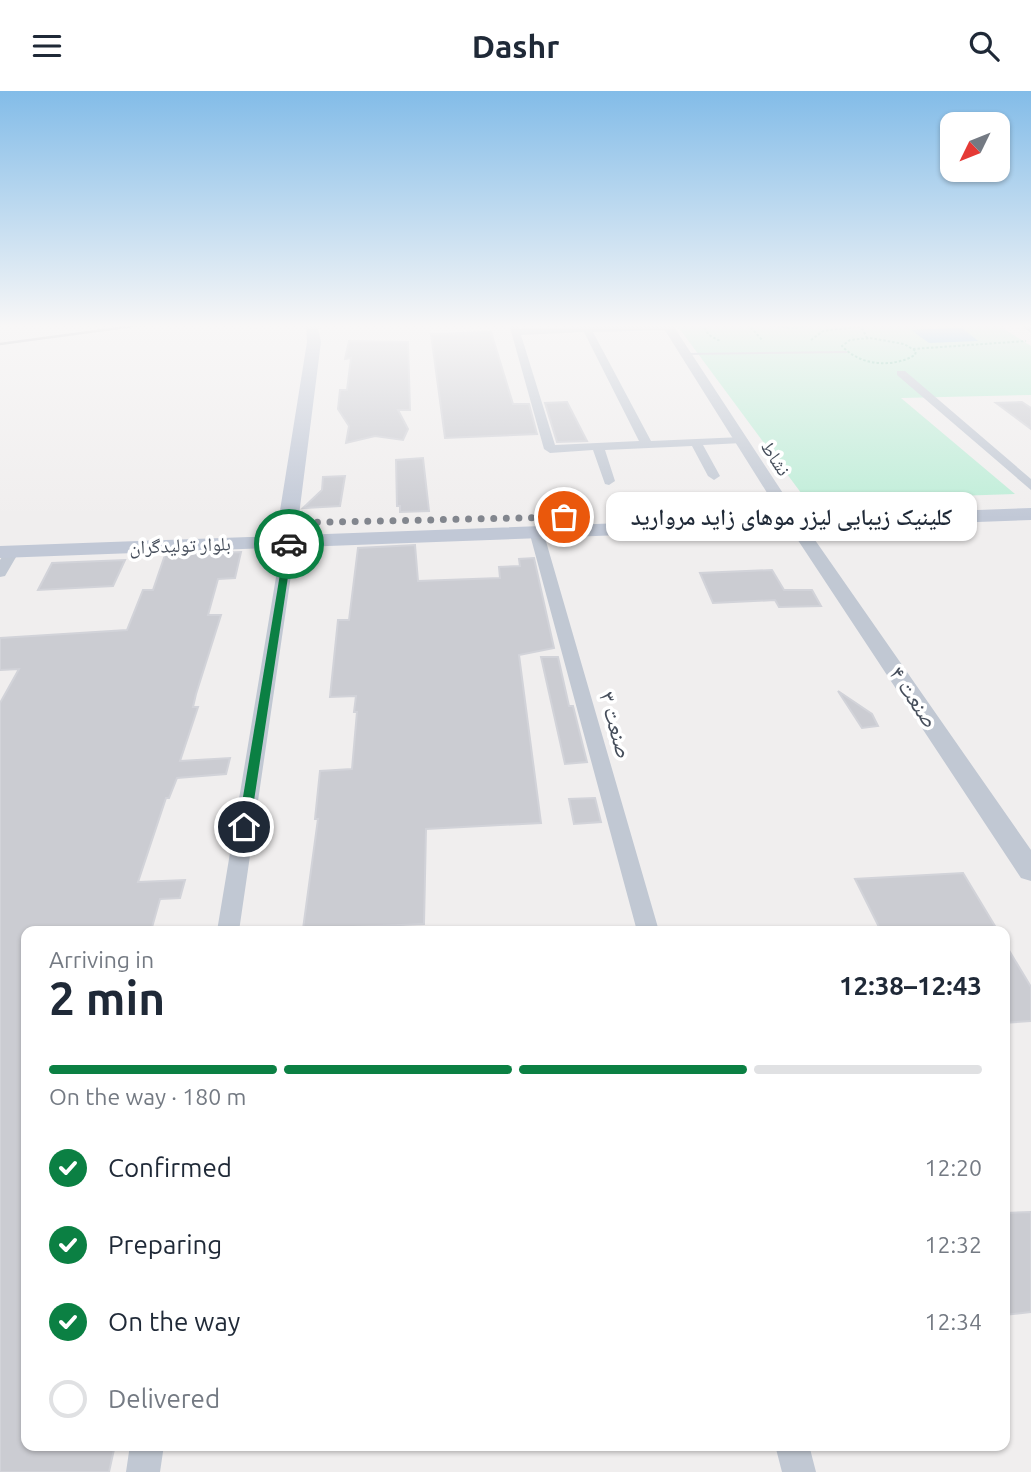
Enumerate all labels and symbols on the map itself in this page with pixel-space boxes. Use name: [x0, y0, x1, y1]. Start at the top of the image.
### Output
north arrow: [940, 112, 1010, 182]
street label: نشاط: [757, 436, 795, 480]
pin: [534, 487, 594, 547]
callout: کلینیک زیبایی لیزر موهای زاید مروارید: [606, 493, 977, 541]
courier: [254, 509, 324, 579]
street label: بلوار تولیدگران: [129, 532, 231, 559]
street label: صنعت ۴: [885, 661, 944, 732]
street label: صنعت ۳: [595, 688, 638, 761]
pin: [214, 797, 274, 857]

